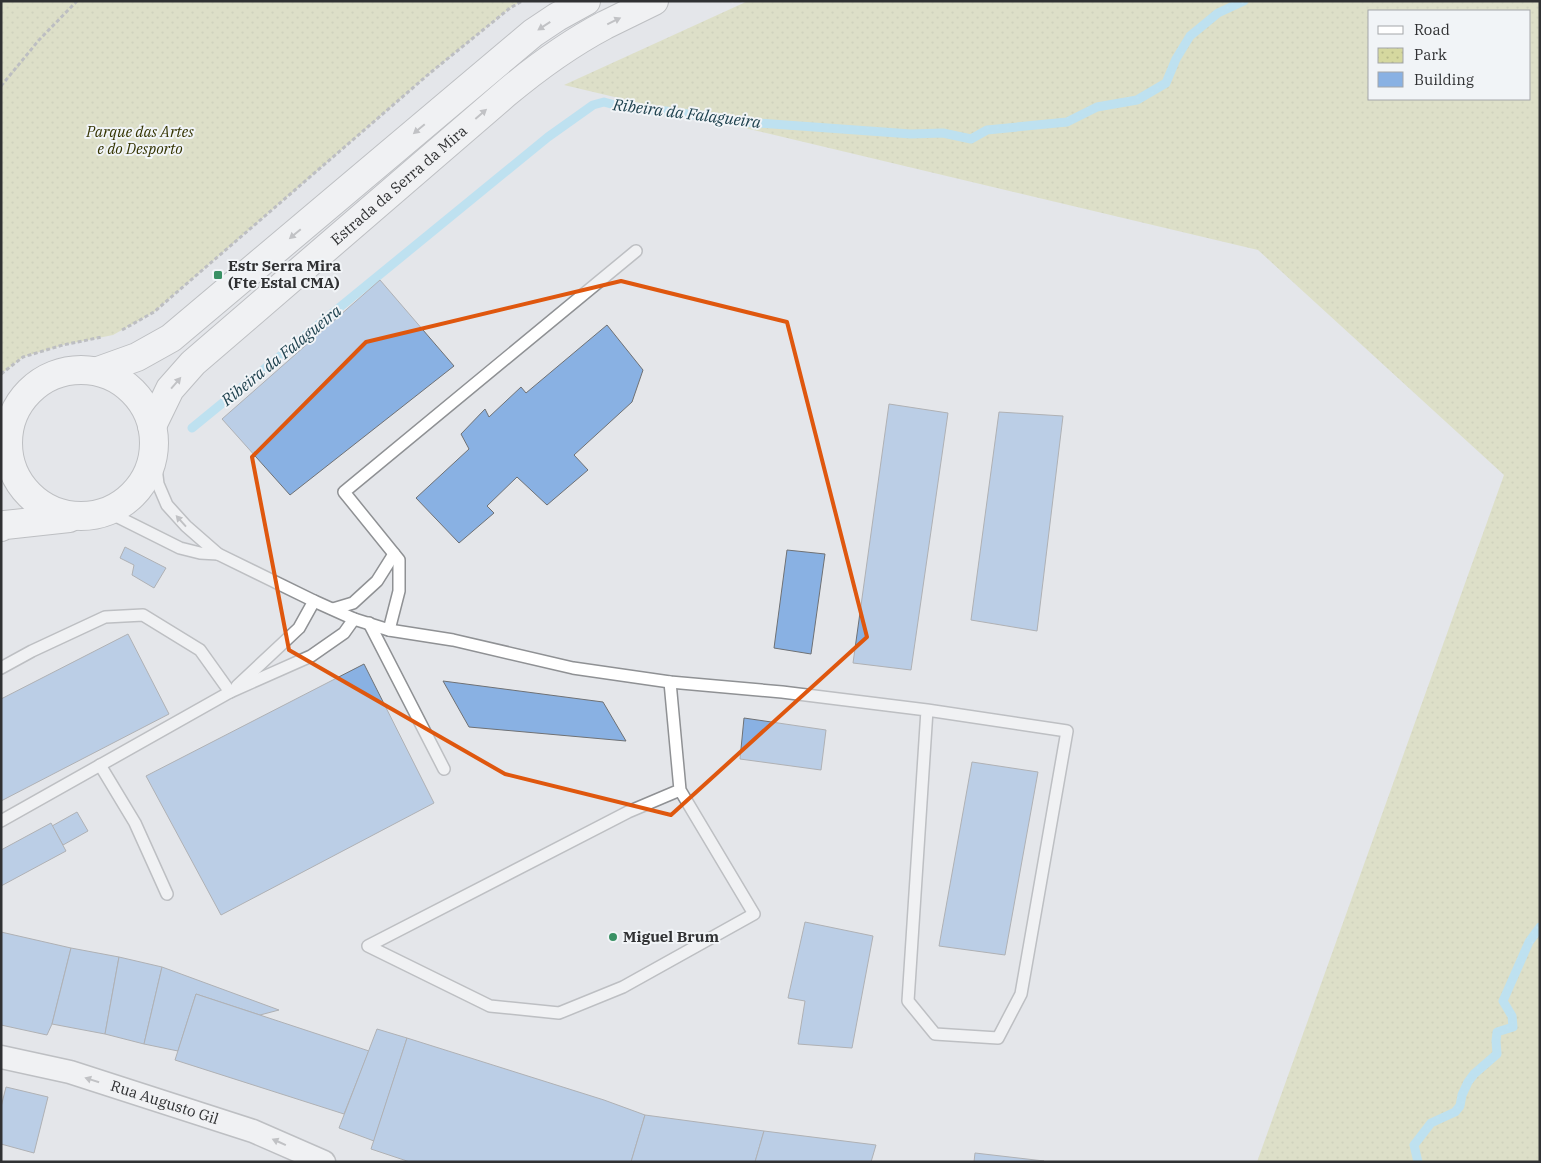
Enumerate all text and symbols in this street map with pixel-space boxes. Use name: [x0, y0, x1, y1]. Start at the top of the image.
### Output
legend: [1368, 10, 1531, 100]
one-way arrow: [607, 16, 621, 24]
text: Road: [1414, 20, 1450, 39]
one-way arrow: [537, 21, 550, 31]
text: Park: [1414, 45, 1447, 64]
text: Building: [1414, 70, 1474, 89]
water label: Ribeira da Falagueira: [611, 94, 762, 132]
one-way arrow: [475, 108, 487, 120]
street label: Estrada da Serra da Mira: [327, 121, 471, 249]
park label: Parque das Artes e do Desporto: [85, 122, 194, 158]
one-way arrow: [412, 124, 425, 135]
one-way arrow: [289, 228, 301, 240]
place label: Estr Serra Mira (Fte Estal CMA): [228, 256, 341, 292]
marker: Estr Serra Mira (Fte Estal CMA): [212, 269, 224, 281]
water label: Ribeira da Falagueira: [216, 300, 345, 410]
one-way arrow: [170, 377, 181, 390]
one-way arrow: [176, 515, 187, 528]
place label: Miguel Brum: [623, 927, 720, 946]
marker: Miguel Brum: [607, 931, 619, 943]
one-way arrow: [84, 1075, 99, 1083]
street label: Rua Augusto Gil: [108, 1076, 221, 1128]
one-way arrow: [272, 1138, 286, 1146]

